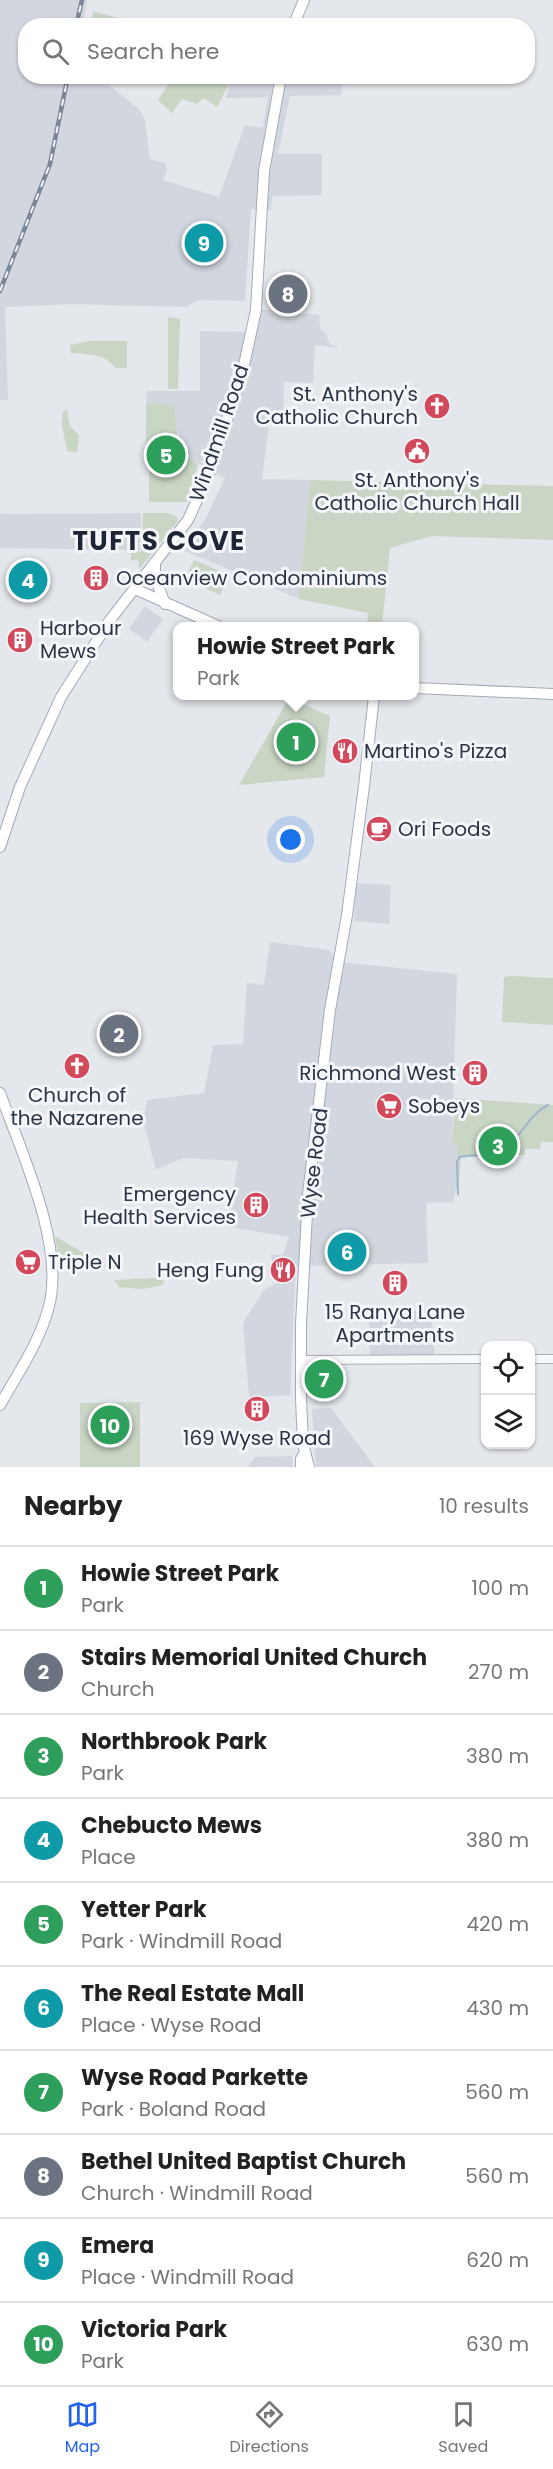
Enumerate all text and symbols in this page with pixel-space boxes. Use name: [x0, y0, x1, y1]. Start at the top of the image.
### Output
search box: [18, 18, 535, 84]
icon: search: [39, 35, 72, 68]
text: Search here: [87, 36, 220, 67]
pin: 9: [184, 220, 224, 266]
pin: 8: [268, 272, 308, 316]
street label: Windmill Road: [182, 361, 256, 505]
place label: St. Anthony's Catholic Church: [255, 380, 418, 431]
church icon: St. Anthony's Catholic Church: [422, 391, 452, 421]
pin: 5: [146, 432, 186, 478]
public building icon: St. Anthony's Catholic Church Hall: [402, 436, 432, 466]
place label: St. Anthony's Catholic Church Hall: [314, 466, 520, 517]
district label: TUFTS COVE: [72, 523, 246, 559]
pin: 4: [9, 558, 48, 602]
building icon: Oceanview Condominiums: [81, 563, 111, 593]
place label: Oceanview Condominiums: [116, 564, 387, 592]
place label: Harbour Mews: [40, 614, 121, 665]
popup: [173, 622, 419, 700]
building icon: Harbour Mews: [5, 625, 35, 655]
text: Howie Street Park: [197, 631, 395, 662]
text: Park: [197, 664, 240, 692]
pin: 1: [276, 720, 316, 764]
restaurant icon: Martino's Pizza: [330, 736, 360, 766]
place label: Martino's Pizza: [364, 737, 507, 765]
cafe icon: Ori Foods: [364, 814, 394, 844]
place label: Ori Foods: [398, 815, 491, 843]
your location: [276, 825, 305, 854]
pin: 2: [100, 1012, 138, 1056]
church icon: Church of the Nazarene: [62, 1051, 92, 1081]
building icon: Richmond West: [460, 1058, 490, 1088]
place label: Richmond West: [299, 1059, 456, 1087]
place label: Church of the Nazarene: [10, 1081, 144, 1132]
supermarket icon: Sobeys: [374, 1091, 404, 1121]
place label: Sobeys: [408, 1092, 480, 1120]
street label: Wyse Road: [293, 1106, 335, 1220]
pin: 3: [478, 1124, 518, 1168]
place label: Emergency Health Services: [83, 1180, 236, 1231]
building icon: Emergency Health Services: [241, 1190, 271, 1220]
pin: 6: [328, 1230, 366, 1274]
supermarket icon: Triple N: [13, 1247, 43, 1277]
place label: Triple N: [48, 1248, 121, 1276]
restaurant icon: Heng Fung: [268, 1255, 298, 1285]
place label: Heng Fung: [157, 1256, 264, 1284]
building icon: 15 Ranya Lane Apartments: [380, 1268, 410, 1298]
place label: 15 Ranya Lane Apartments: [325, 1298, 465, 1349]
map controls: [481, 1341, 535, 1449]
button: locate: [481, 1341, 535, 1395]
pin: 7: [304, 1356, 344, 1402]
building icon: 169 Wyse Road: [242, 1394, 272, 1424]
button: layers: [481, 1395, 535, 1449]
pin: 10: [90, 1402, 130, 1448]
place label: 169 Wyse Road: [183, 1424, 331, 1452]
text: Nearby: [24, 1488, 122, 1524]
text: 10 results: [439, 1492, 529, 1520]
text: Howie Street Park: [81, 1558, 279, 1589]
text: 1: [40, 1574, 47, 1602]
text: 100 m: [472, 1574, 529, 1602]
text: Park: [81, 1591, 124, 1619]
text: Stairs Memorial United Church: [81, 1642, 427, 1673]
text: 2: [38, 1658, 49, 1686]
text: 270 m: [468, 1658, 529, 1686]
text: Church: [81, 1675, 154, 1703]
text: Northbrook Park: [81, 1726, 267, 1757]
text: 3: [37, 1742, 50, 1770]
text: 380 m: [466, 1742, 529, 1770]
text: Park: [81, 1759, 124, 1787]
text: Chebucto Mews: [81, 1810, 262, 1841]
text: 4: [37, 1826, 50, 1854]
text: 380 m: [466, 1826, 529, 1854]
text: Place: [81, 1843, 136, 1871]
text: Yetter Park: [81, 1894, 207, 1925]
text: 5: [37, 1910, 50, 1938]
text: 420 m: [466, 1910, 529, 1938]
text: Park · Windmill Road: [81, 1927, 282, 1955]
text: The Real Estate Mall: [81, 1978, 304, 2009]
text: 6: [37, 1994, 50, 2022]
text: 430 m: [466, 1994, 529, 2022]
text: Place · Wyse Road: [81, 2011, 261, 2039]
text: Wyse Road Parkette: [81, 2062, 308, 2093]
text: 7: [38, 2078, 49, 2106]
text: 560 m: [465, 2078, 529, 2106]
text: Park · Boland Road: [81, 2095, 266, 2123]
text: Bethel United Baptist Church: [81, 2146, 406, 2177]
text: 8: [37, 2162, 50, 2190]
text: 560 m: [465, 2162, 529, 2190]
text: Church · Windmill Road: [81, 2179, 313, 2207]
text: Emera: [81, 2230, 154, 2261]
text: 9: [37, 2246, 50, 2274]
text: 620 m: [466, 2246, 529, 2274]
text: Place · Windmill Road: [81, 2263, 294, 2291]
text: Victoria Park: [81, 2314, 227, 2345]
text: 10: [33, 2330, 54, 2358]
text: 630 m: [466, 2330, 529, 2358]
text: Park: [81, 2347, 124, 2375]
tab: Map: [65, 2398, 100, 2459]
tab: Directions: [230, 2398, 309, 2459]
tab: Saved: [438, 2398, 488, 2459]

